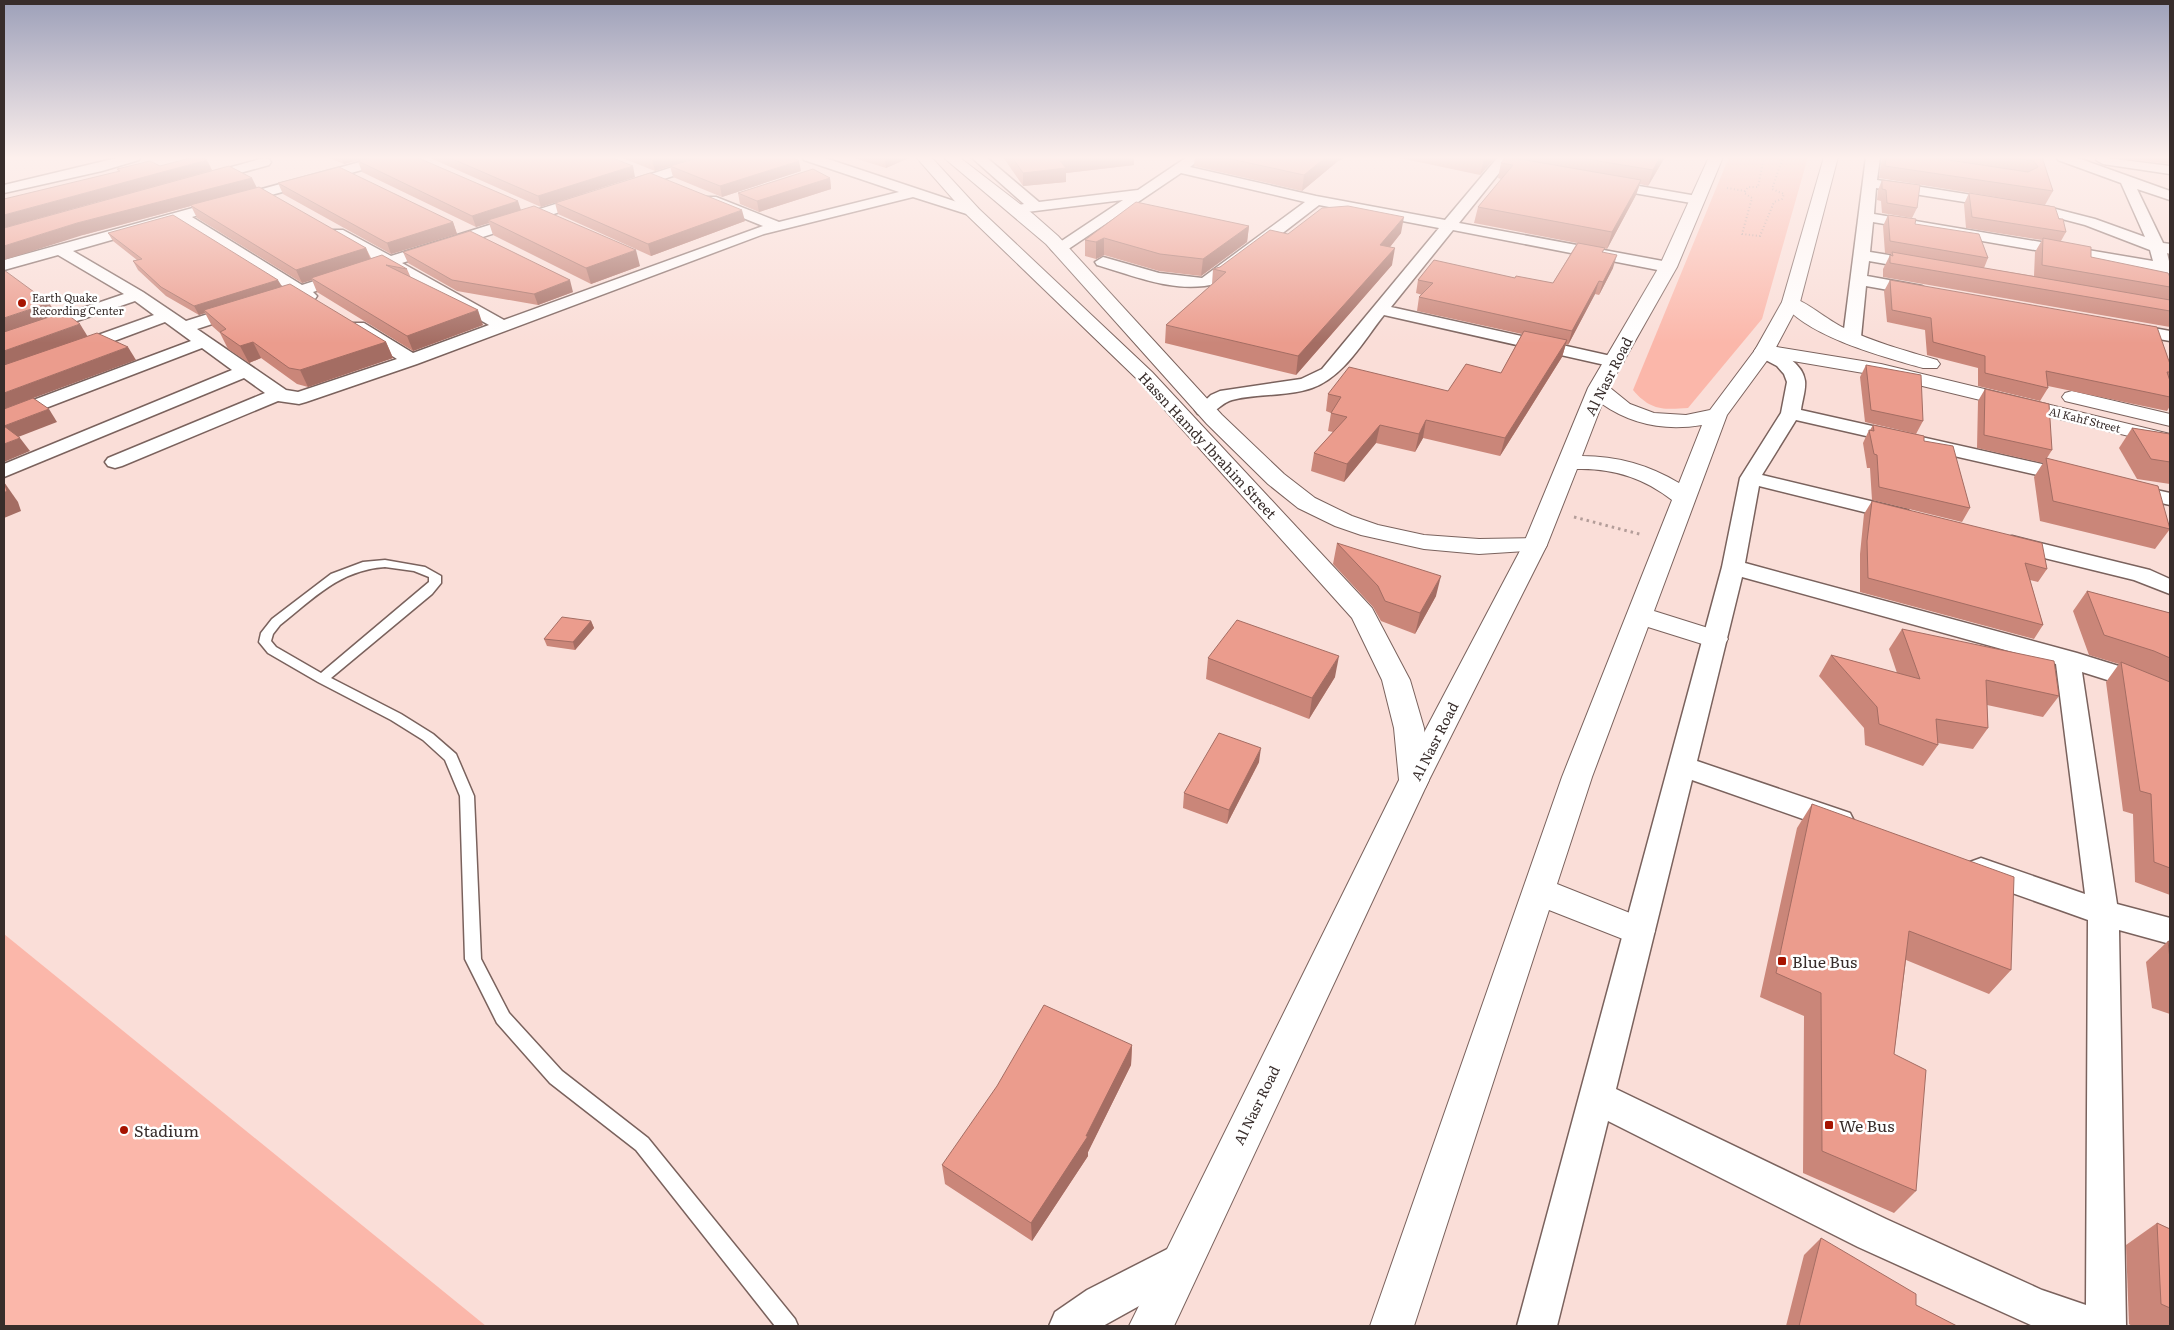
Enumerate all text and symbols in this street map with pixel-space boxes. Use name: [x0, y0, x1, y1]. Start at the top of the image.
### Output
place label: Earth Quake Recording Center: [32, 289, 124, 318]
marker: Earth Quake Recording Center: [16, 297, 28, 309]
street label: Al Nasr Road: [1580, 333, 1637, 419]
street label: Hassn Hamdy Ibrahim Street: [1134, 367, 1282, 523]
street label: Al Kahf Street: [2048, 402, 2123, 436]
street label: Al Nasr Road: [1406, 698, 1463, 784]
place label: Blue Bus: [1792, 949, 1857, 973]
marker: Blue Bus: [1776, 955, 1788, 967]
street label: Al Nasr Road: [1228, 1062, 1284, 1148]
place label: We Bus: [1839, 1113, 1894, 1137]
place label: Stadium: [134, 1118, 200, 1142]
marker: We Bus: [1823, 1119, 1835, 1131]
marker: Stadium: [118, 1124, 130, 1136]

